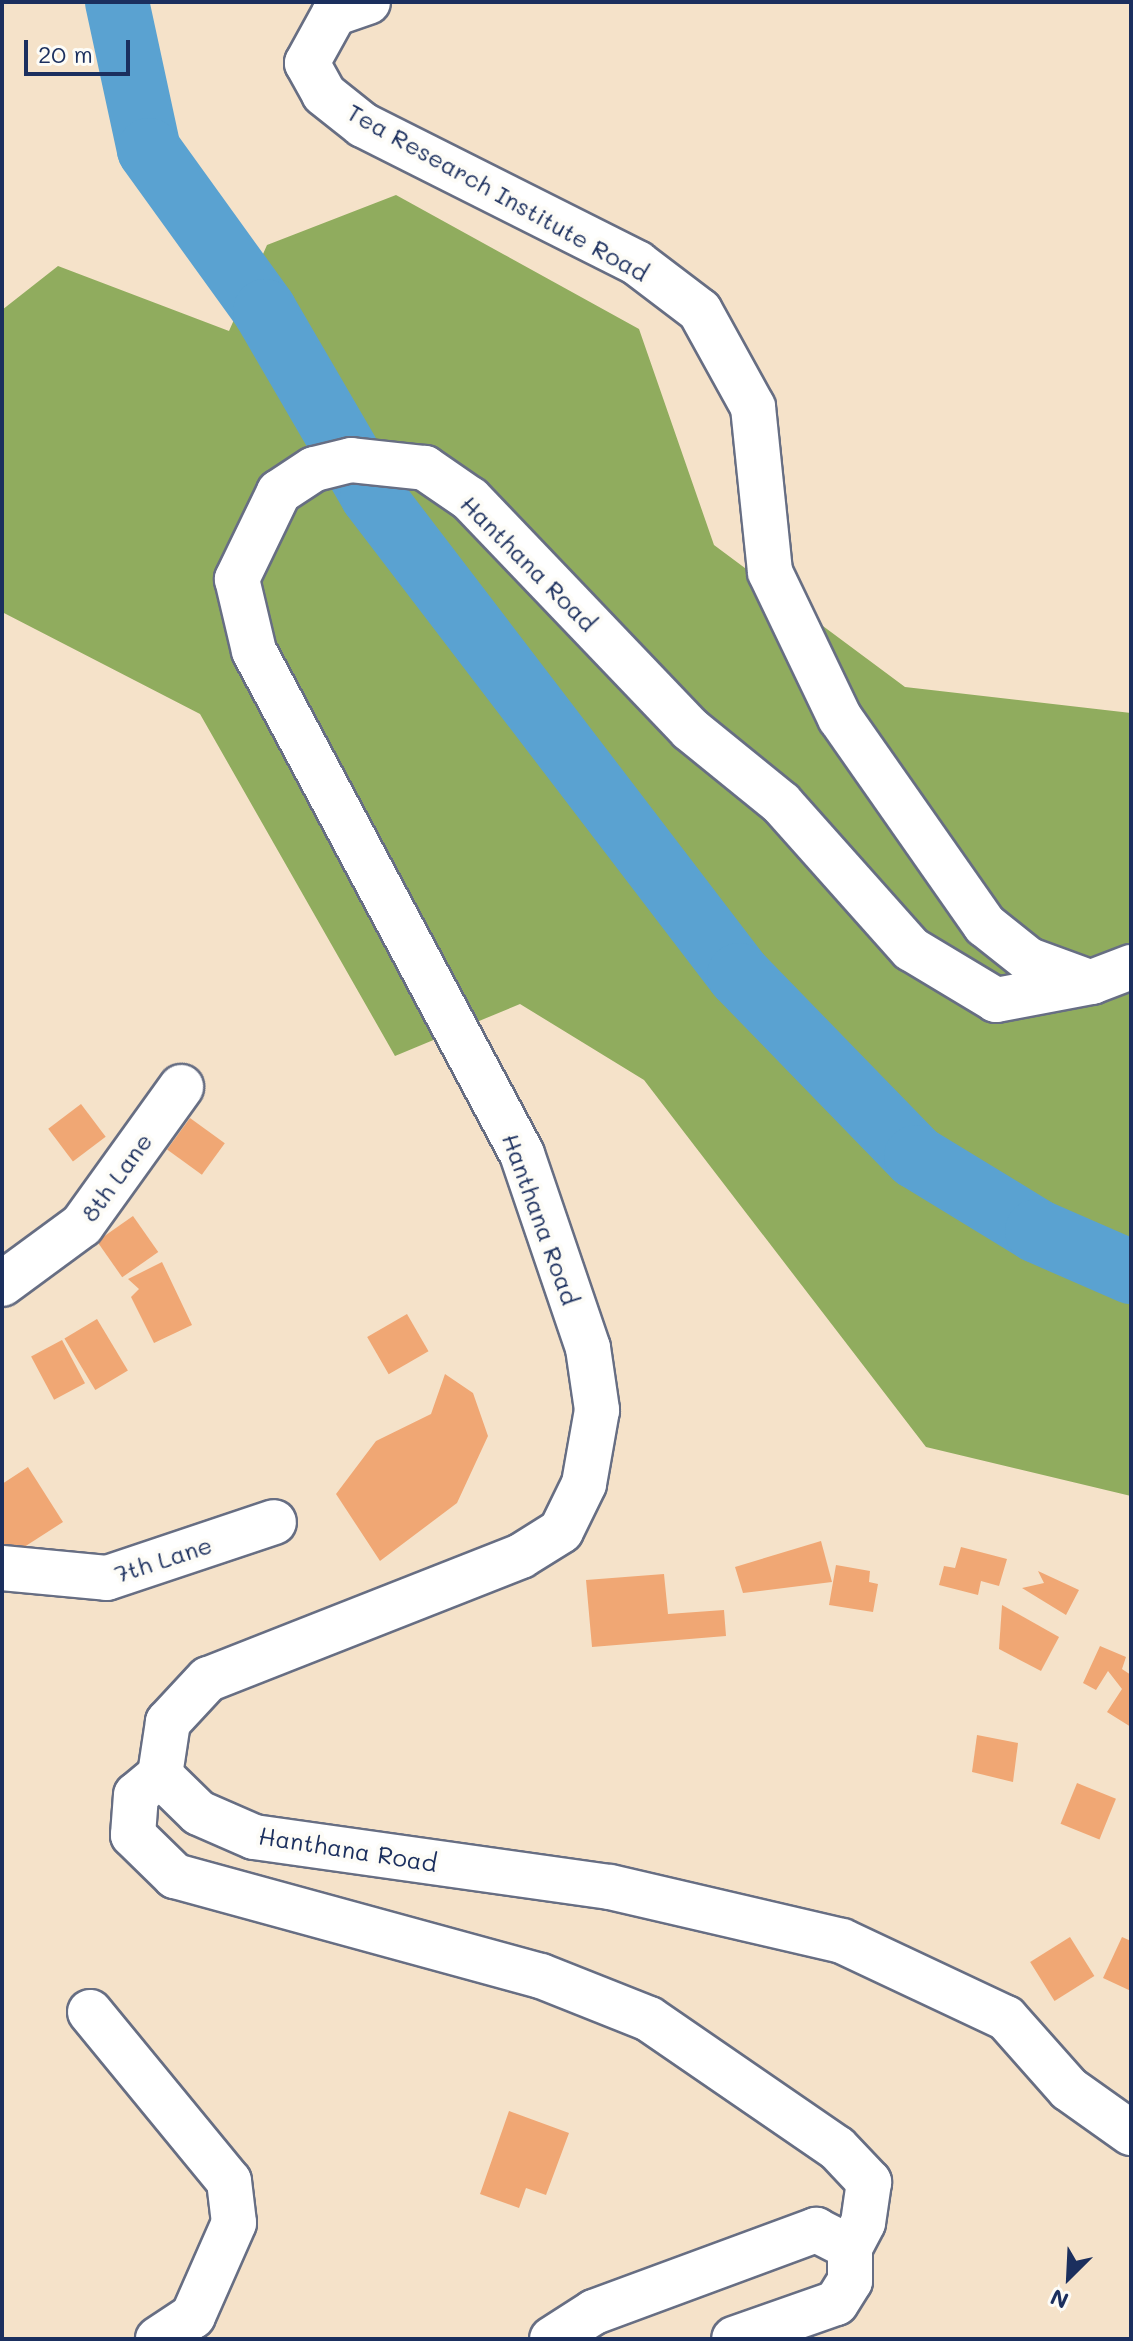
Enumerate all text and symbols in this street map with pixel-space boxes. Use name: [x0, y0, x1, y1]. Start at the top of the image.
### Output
scale bar: [28, 24, 134, 74]
text: 20 m: [38, 38, 93, 69]
street label: Tea Research Institute Road: [342, 97, 654, 287]
street label: Hanthana Road: [455, 489, 603, 637]
street label: 8th Lane: [74, 1127, 158, 1227]
street label: Hanthana Road: [497, 1129, 585, 1309]
street label: 7th Lane: [111, 1530, 215, 1588]
street label: Hanthana Road: [257, 1821, 439, 1877]
north arrow: [1029, 2237, 1109, 2317]
text: N: [1046, 2283, 1073, 2316]

